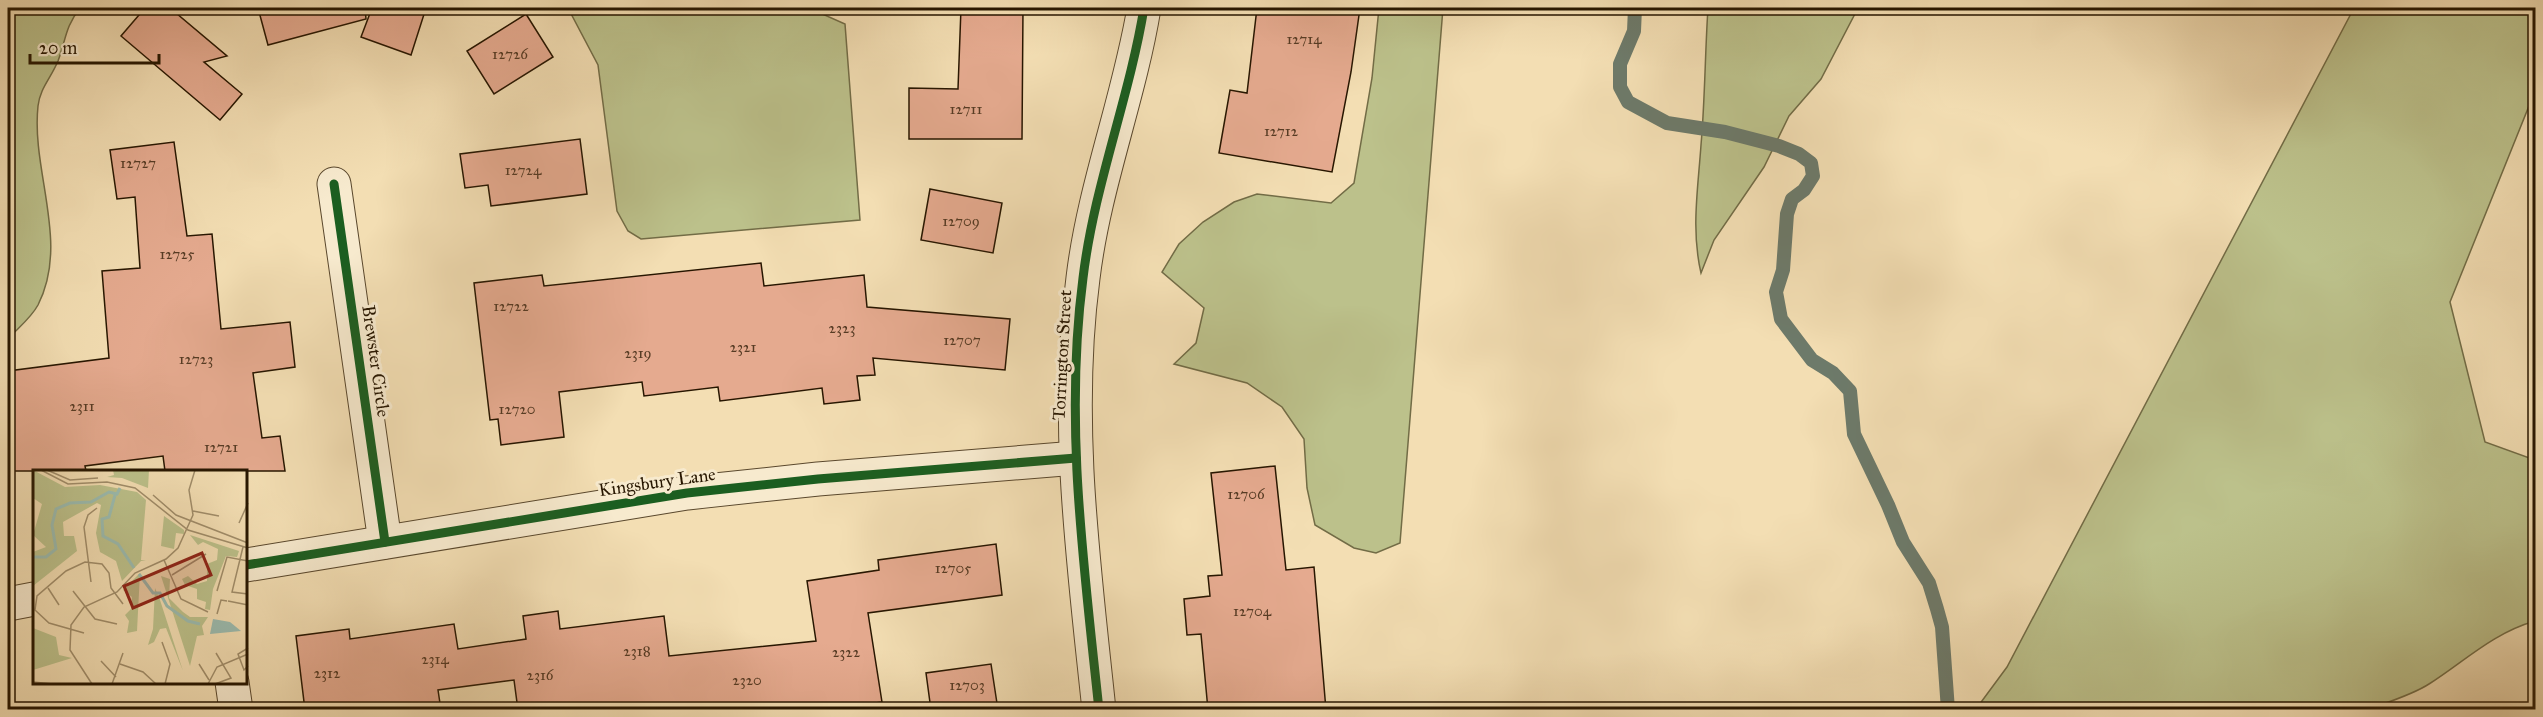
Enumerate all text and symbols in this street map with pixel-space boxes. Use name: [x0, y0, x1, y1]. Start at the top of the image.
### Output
scale bar: [30, 27, 159, 65]
house number: 12714: [1286, 30, 1322, 48]
text: 20 m: [39, 37, 77, 59]
house number: 12726: [492, 45, 529, 63]
house number: 12711: [950, 100, 982, 118]
house number: 12712: [1264, 122, 1299, 140]
house number: 12727: [120, 154, 156, 172]
house number: 12724: [505, 161, 542, 179]
house number: 12709: [942, 212, 980, 230]
house number: 12725: [159, 245, 195, 263]
street label: Torrington Street: [1048, 289, 1077, 421]
house number: 12722: [493, 297, 529, 315]
street label: Brewster Circle: [357, 304, 395, 418]
house number: 2323: [829, 319, 855, 337]
house number: 12707: [943, 331, 981, 349]
house number: 2321: [730, 338, 756, 356]
house number: 2319: [624, 344, 652, 362]
house number: 12723: [179, 350, 213, 368]
house number: 2311: [69, 397, 95, 415]
house number: 12720: [498, 400, 536, 418]
house number: 12721: [204, 438, 238, 456]
street label: Kingsbury Lane: [597, 463, 717, 502]
inset map: [33, 470, 248, 684]
house number: 12706: [1227, 485, 1266, 503]
house number: 12705: [935, 559, 971, 577]
house number: 12704: [1233, 602, 1272, 620]
house number: 2318: [623, 642, 651, 660]
house number: 2322: [832, 643, 861, 661]
house number: 2314: [421, 650, 449, 668]
house number: 2312: [314, 664, 341, 682]
house number: 2316: [527, 666, 555, 684]
house number: 2320: [732, 671, 762, 689]
house number: 12703: [949, 676, 985, 694]

